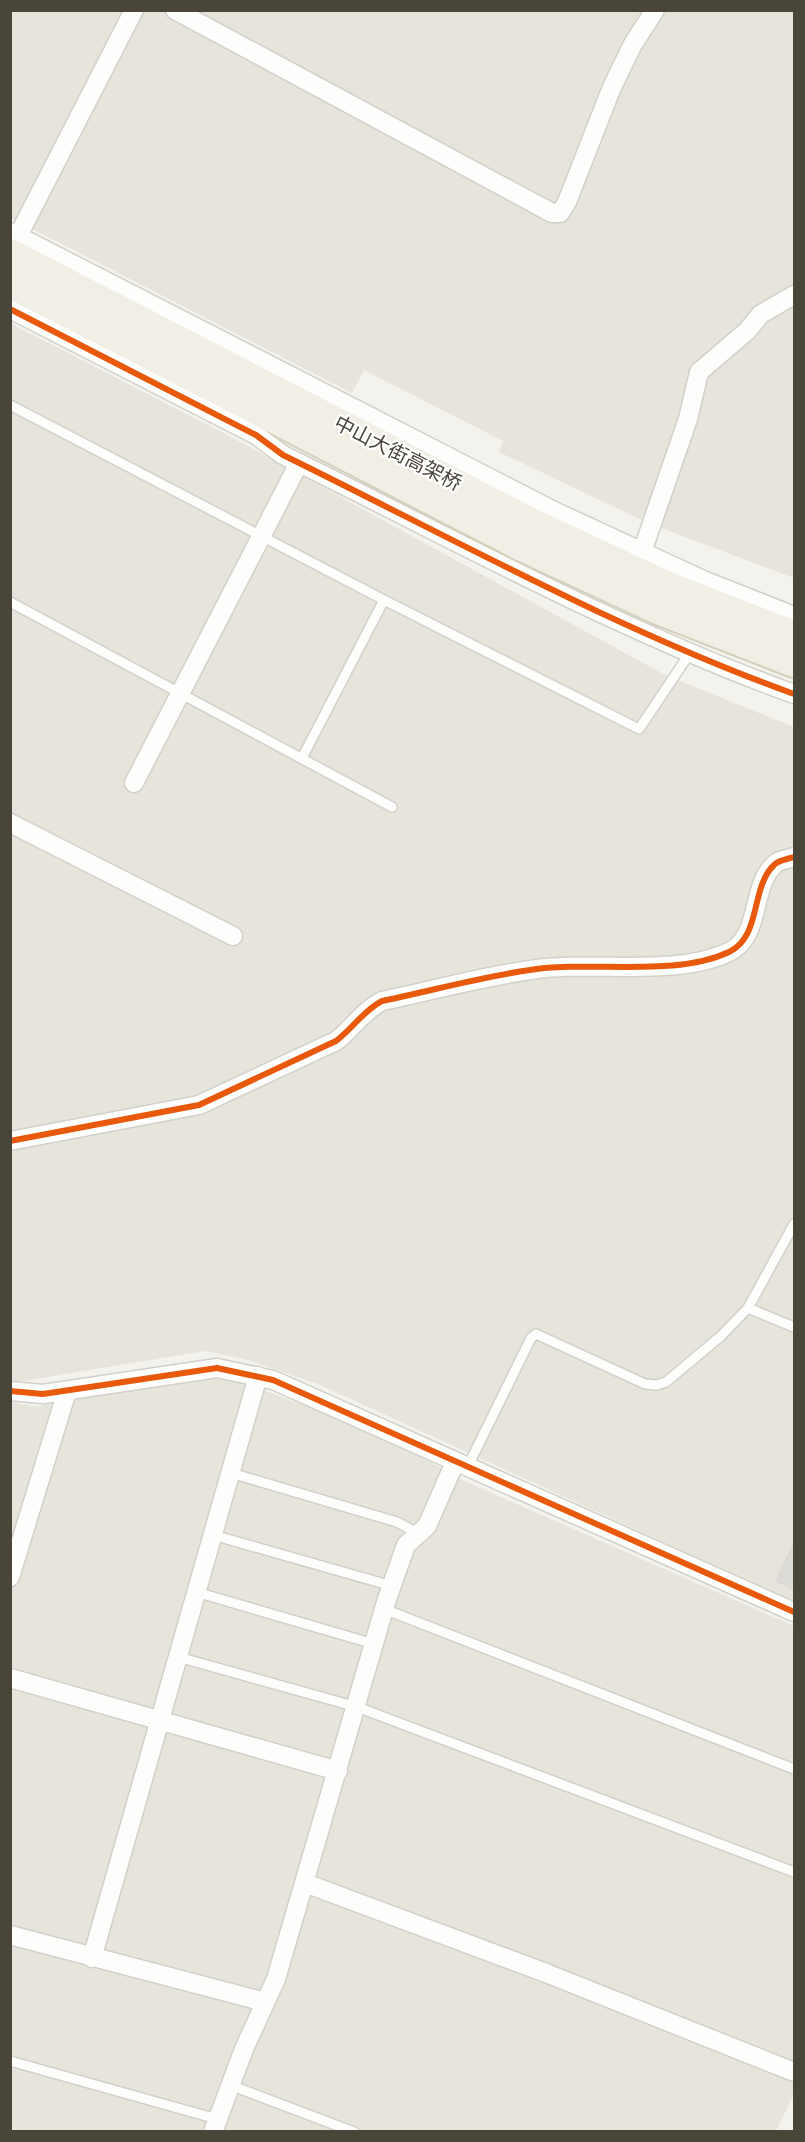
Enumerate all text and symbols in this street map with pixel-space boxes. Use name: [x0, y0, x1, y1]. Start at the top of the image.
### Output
street label: 中山大街高架桥: [330, 409, 467, 496]

